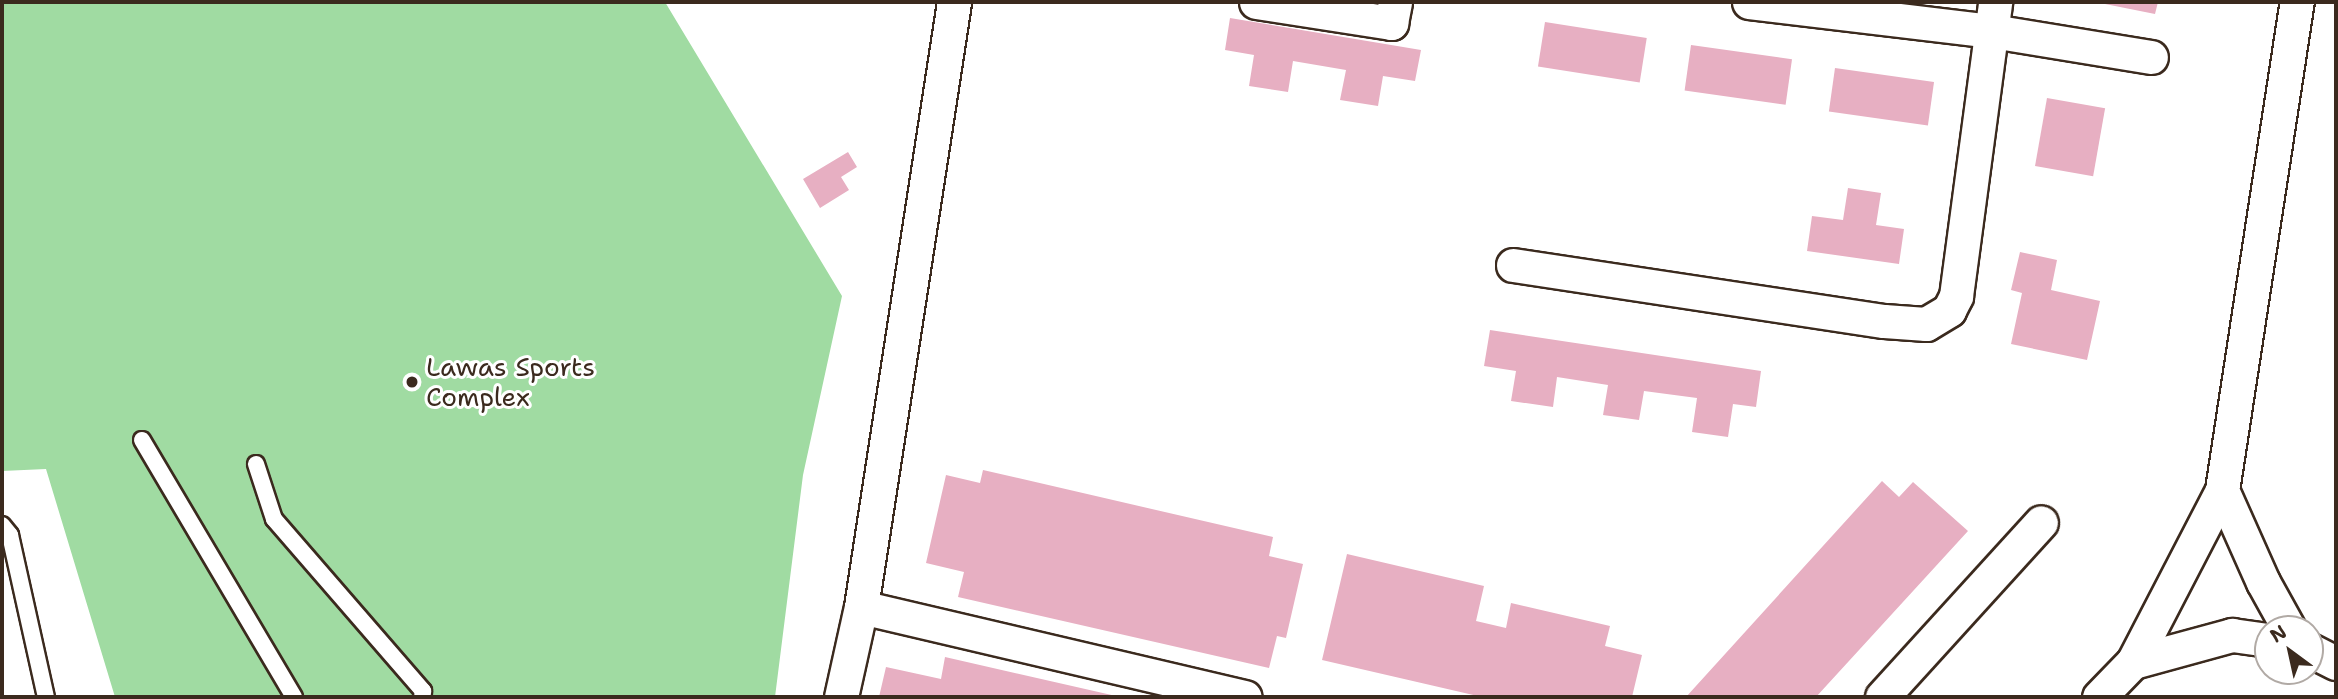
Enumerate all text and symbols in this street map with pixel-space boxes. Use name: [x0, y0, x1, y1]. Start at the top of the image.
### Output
place label: Lawas Sports Complex: [426, 351, 595, 412]
marker: Lawas Sports Complex: [404, 374, 420, 390]
north arrow: [2254, 615, 2324, 685]
text: N: [2265, 619, 2292, 648]

